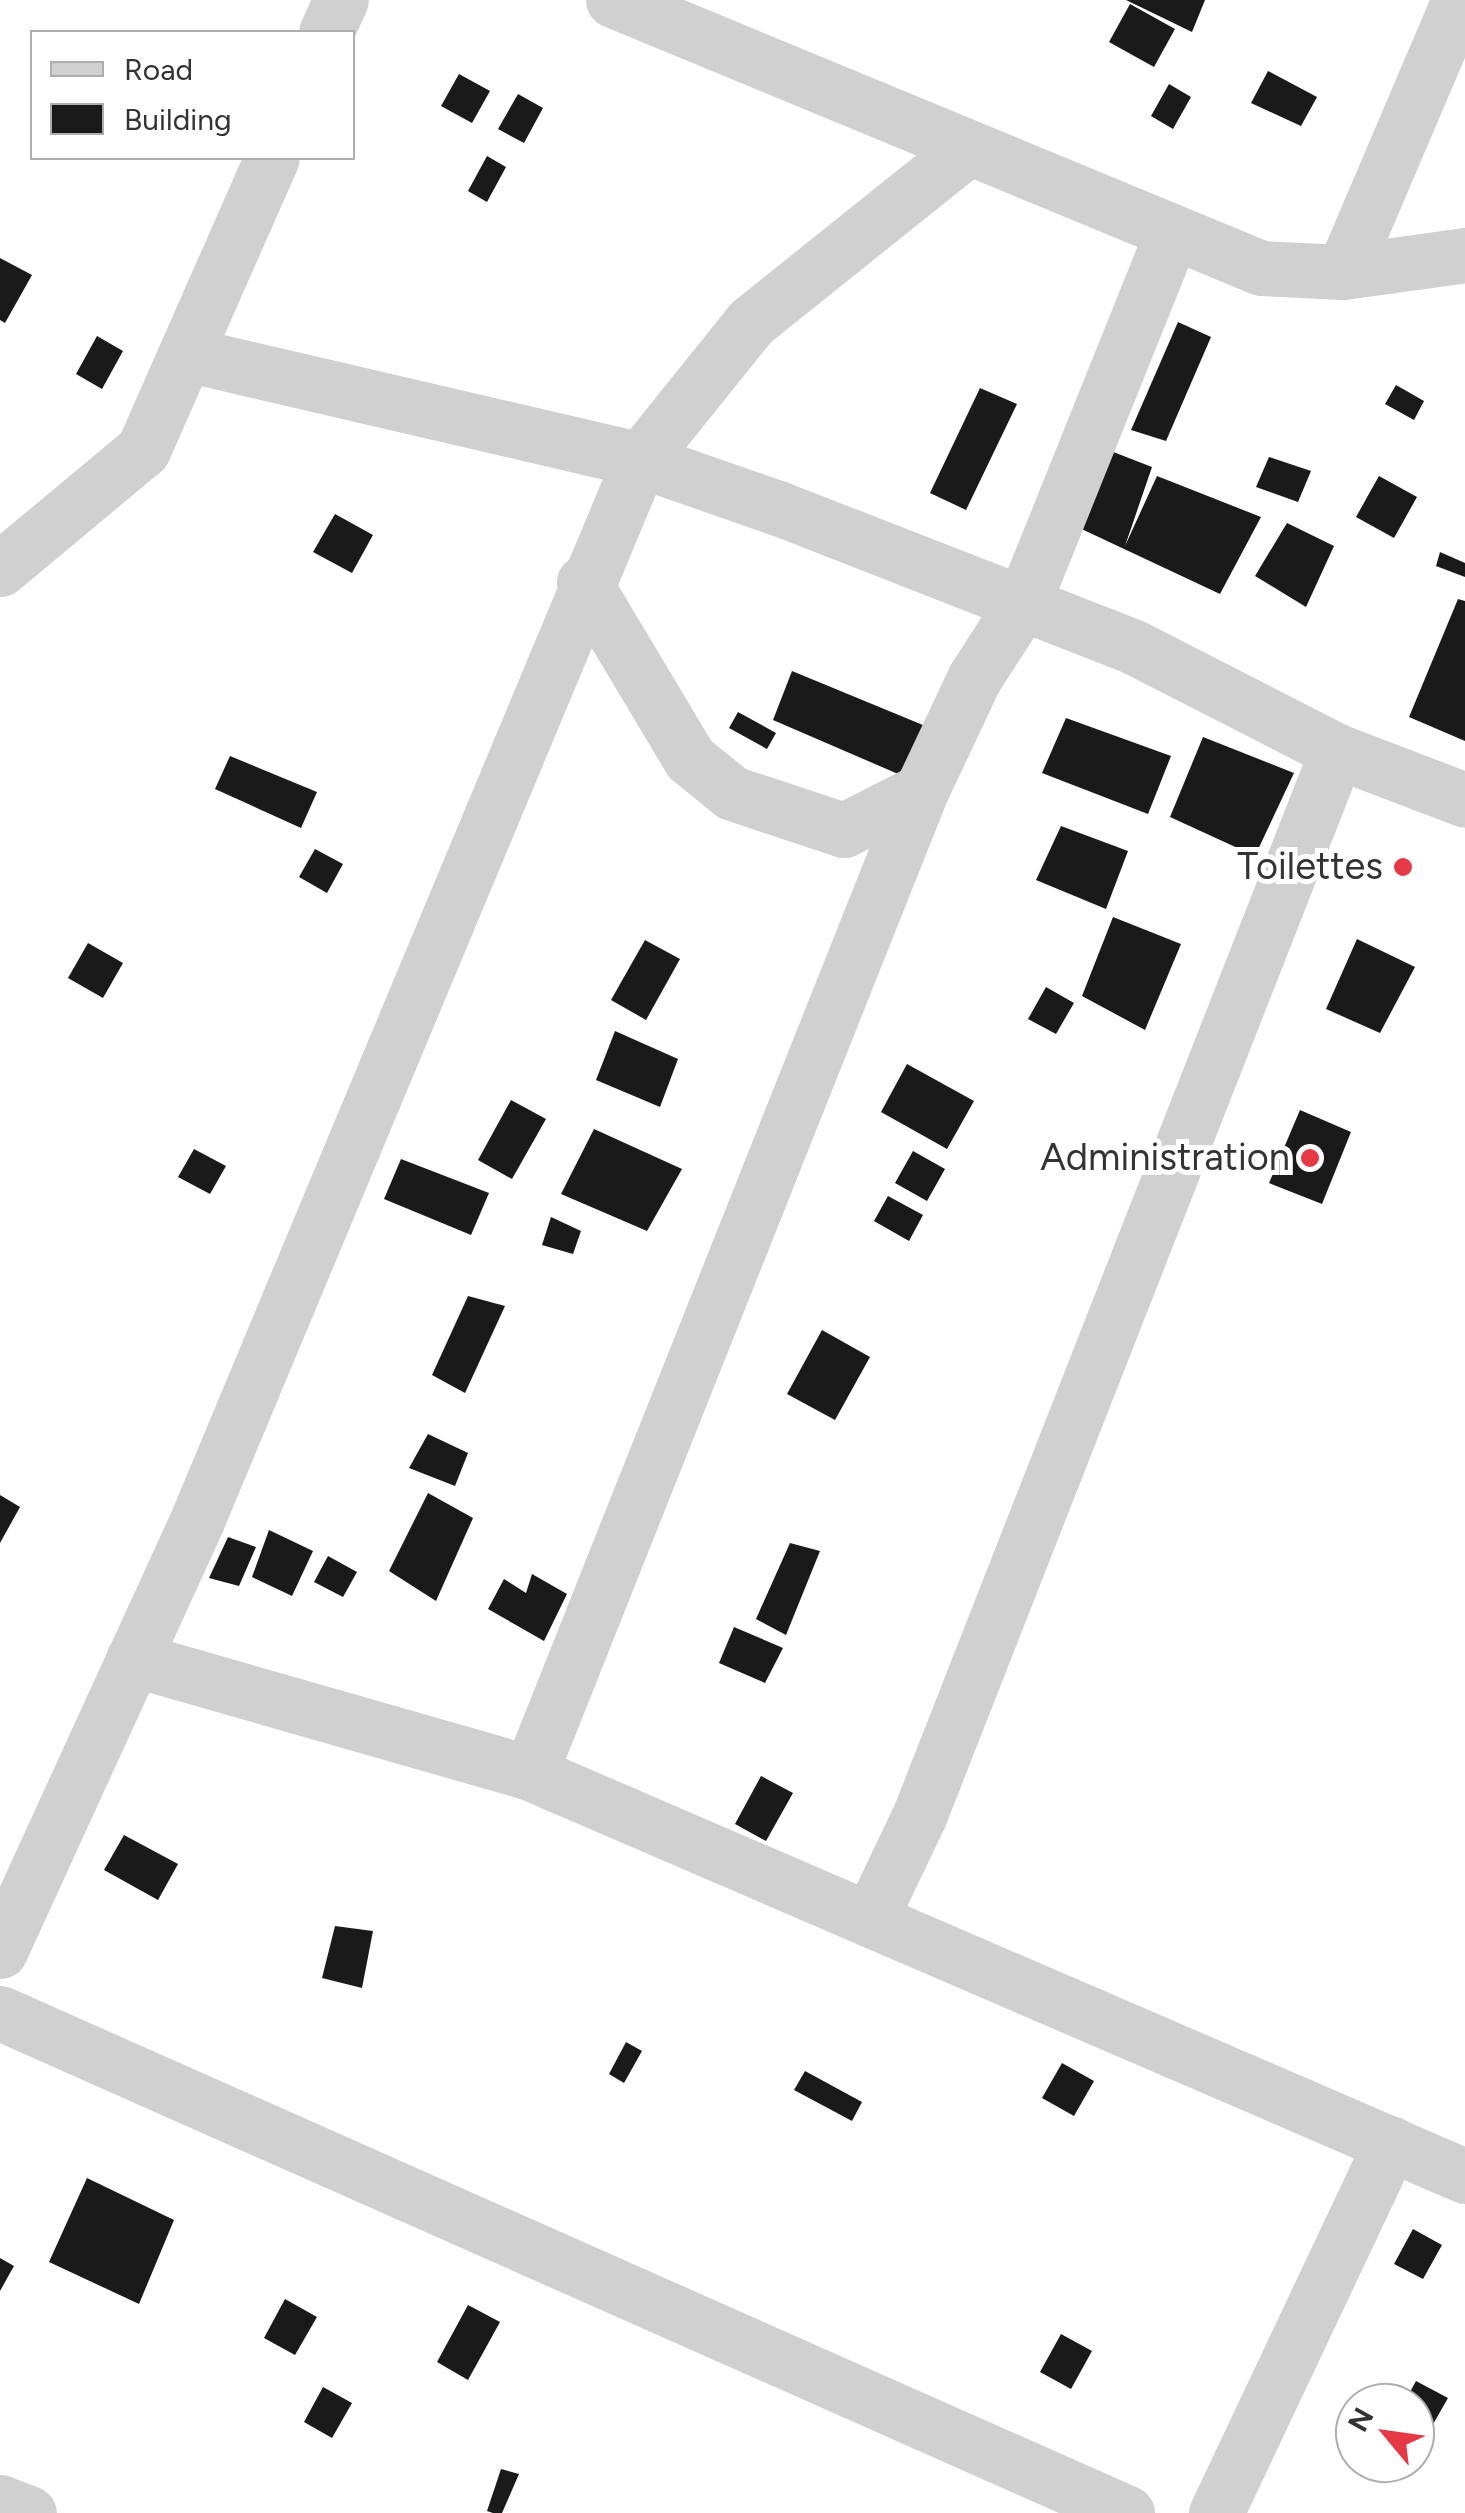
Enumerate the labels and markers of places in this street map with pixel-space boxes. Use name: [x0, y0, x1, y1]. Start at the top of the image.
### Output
place label: Toilettes: [1237, 844, 1383, 890]
marker: Toilettes: [1392, 856, 1414, 878]
place label: Administration: [1040, 1135, 1290, 1181]
marker: Administration: [1299, 1147, 1321, 1169]

